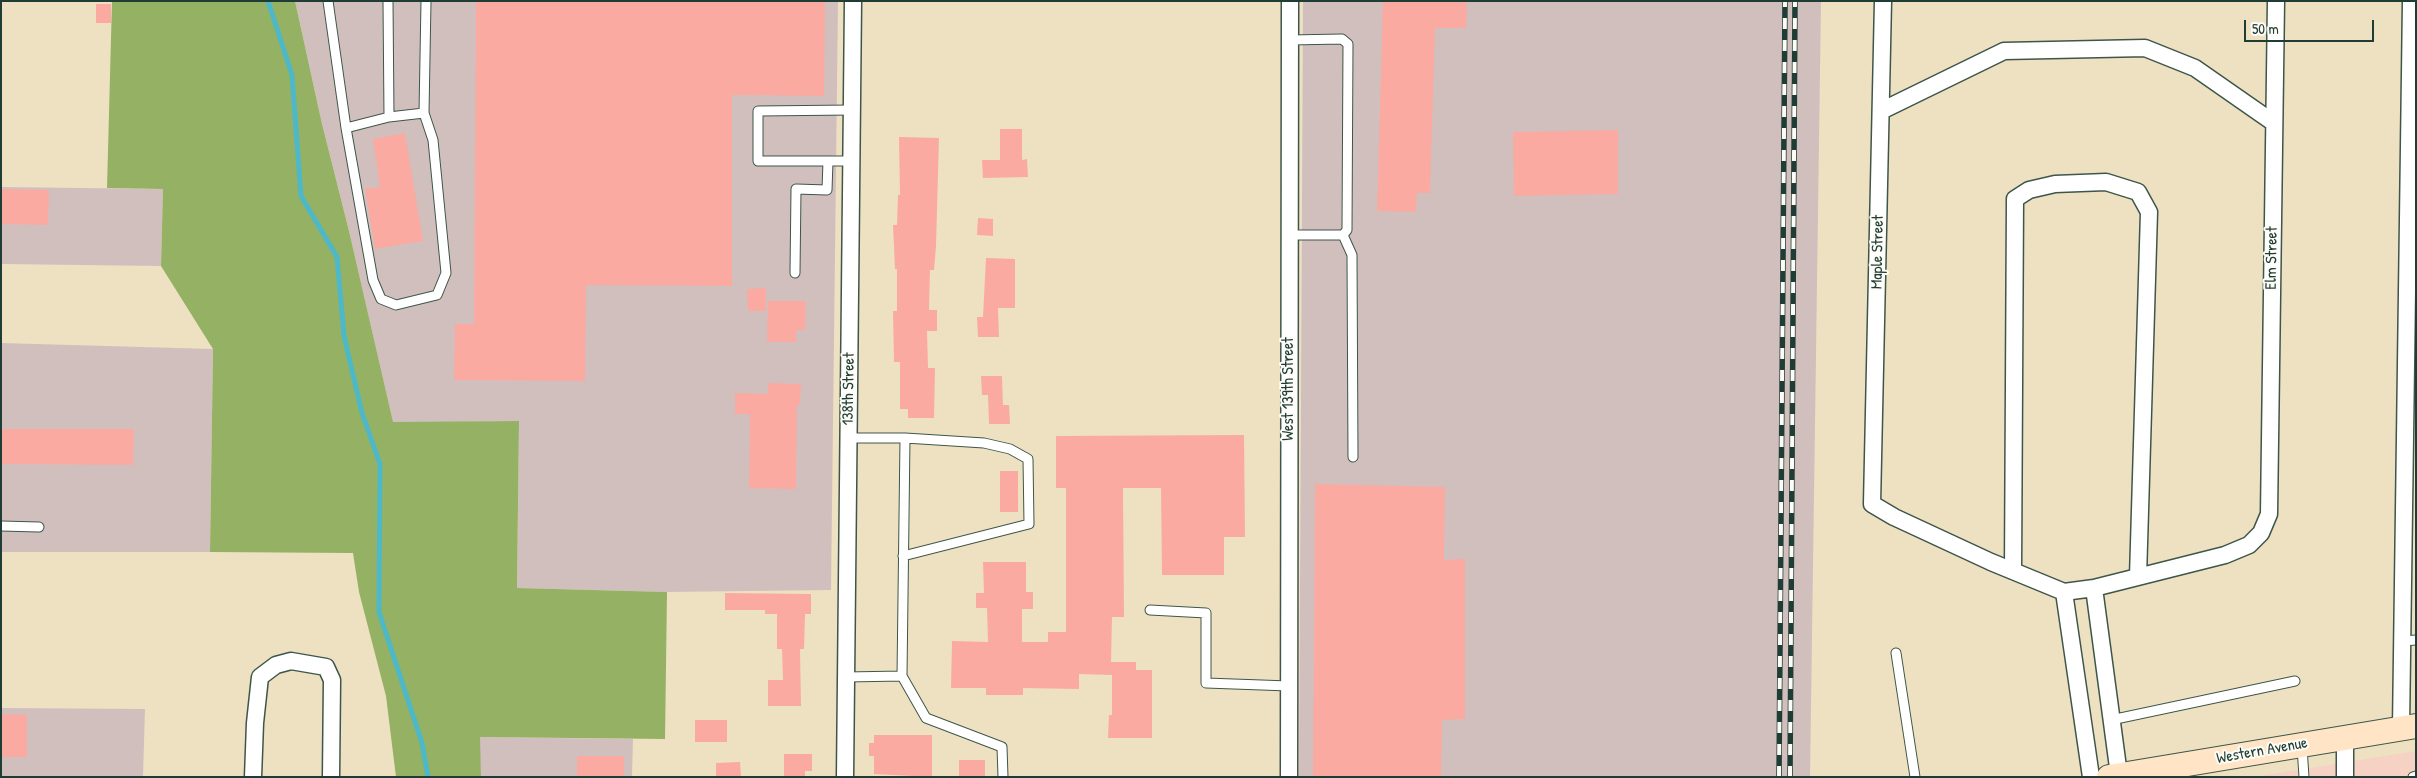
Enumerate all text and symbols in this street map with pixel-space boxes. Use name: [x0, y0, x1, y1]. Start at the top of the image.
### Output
scale bar: [2247, 10, 2377, 42]
text: 50 m: [2252, 18, 2279, 39]
street label: Maple Street: [1868, 215, 1888, 289]
street label: Elm Street: [2262, 226, 2282, 290]
street label: West 139th Street: [1279, 337, 1299, 441]
street label: 138th Street: [839, 352, 859, 426]
street label: Western Avenue: [2215, 734, 2309, 768]

